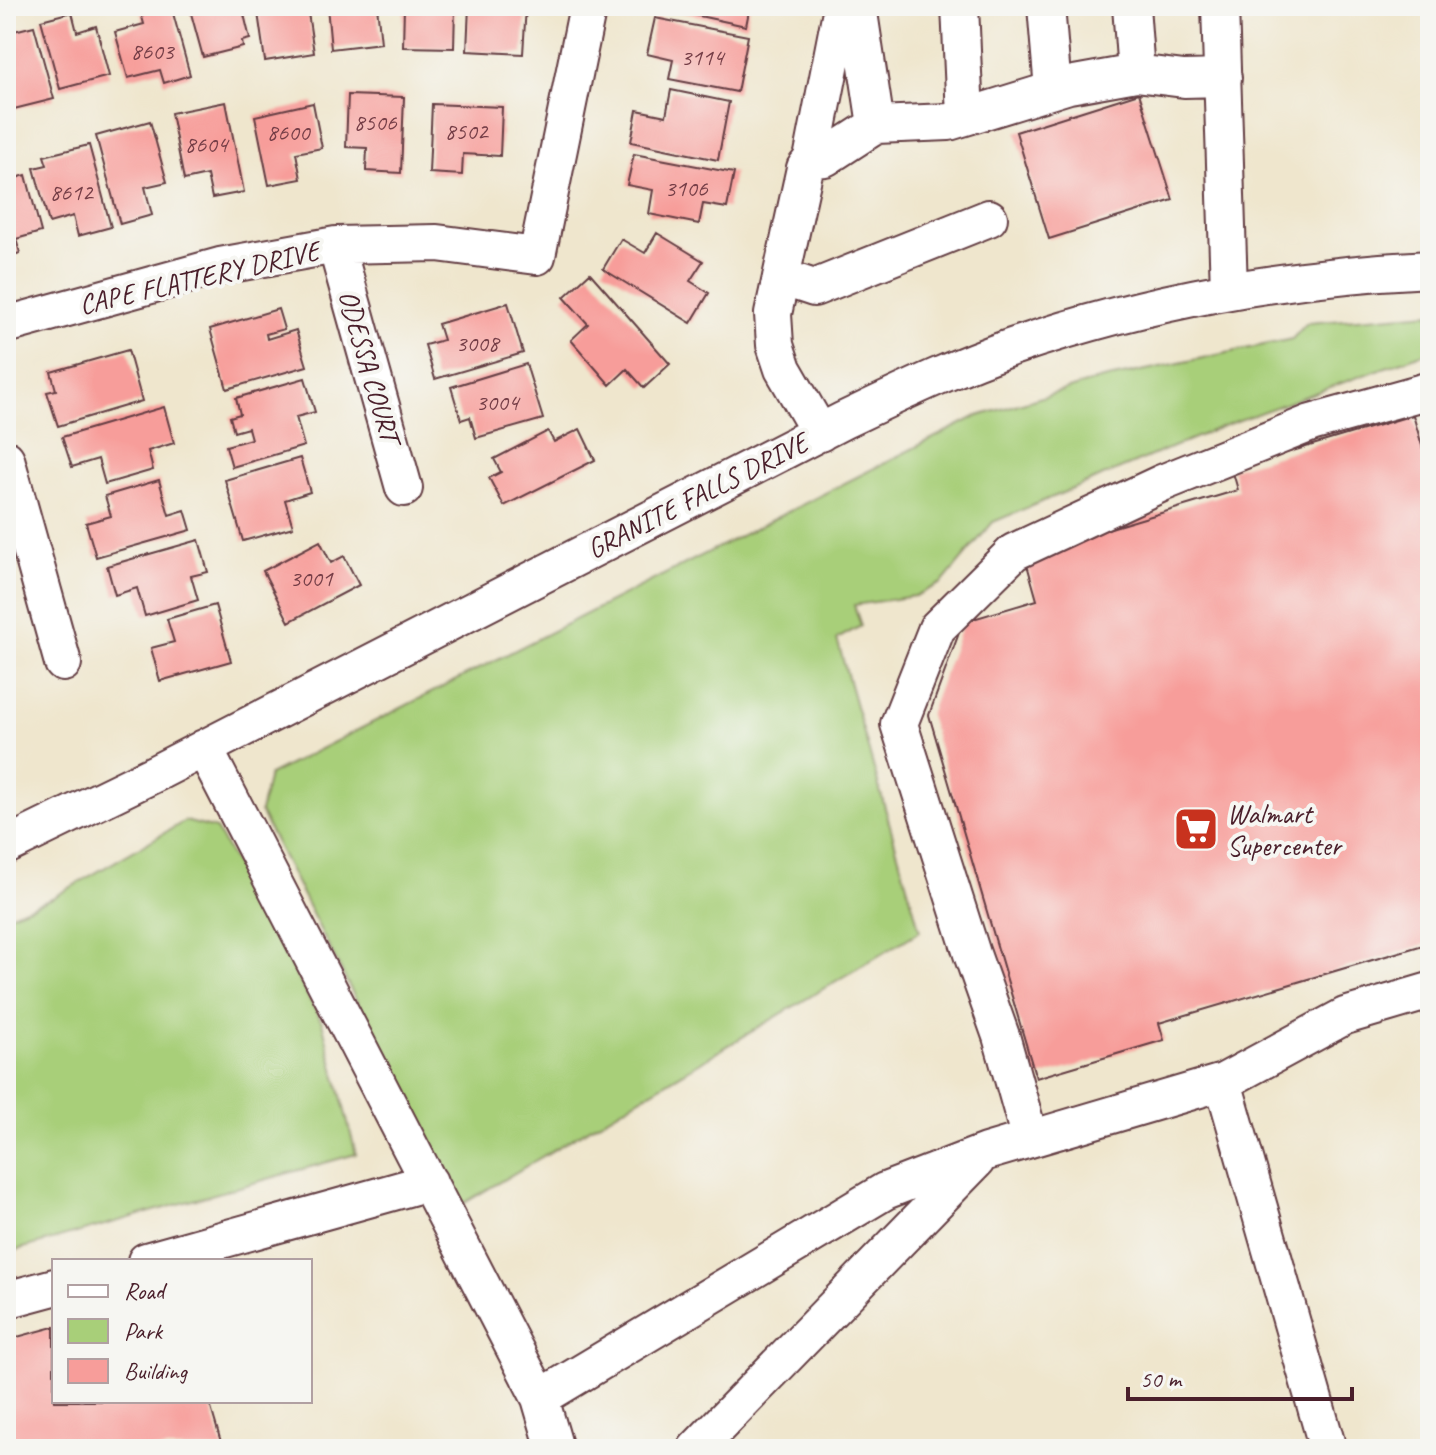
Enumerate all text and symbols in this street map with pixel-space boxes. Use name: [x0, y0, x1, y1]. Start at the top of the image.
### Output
house number: 8603: [130, 36, 176, 66]
house number: 3114: [680, 42, 726, 72]
house number: 8506: [353, 107, 398, 137]
house number: 8502: [444, 116, 490, 146]
house number: 8600: [266, 117, 312, 147]
house number: 8604: [184, 129, 230, 159]
house number: 3106: [664, 173, 709, 203]
house number: 8612: [49, 177, 95, 207]
street label: CAPE FLATTERY DRIVE: [76, 232, 326, 322]
street label: ODESSA COURT: [331, 286, 410, 453]
house number: 3008: [455, 328, 501, 358]
house number: 3004: [475, 387, 521, 417]
street label: GRANITE FALLS DRIVE: [581, 423, 817, 566]
house number: 3001: [289, 563, 334, 593]
place label: Walmart Supercenter: [1227, 796, 1343, 863]
supermarket icon: Walmart Supercenter: [1172, 805, 1220, 853]
legend: [52, 1259, 312, 1403]
text: Road: [124, 1276, 168, 1306]
text: Park: [124, 1316, 164, 1346]
scale bar: [1128, 1351, 1352, 1401]
text: Building: [124, 1356, 189, 1386]
text: 50 m: [1140, 1364, 1183, 1394]

